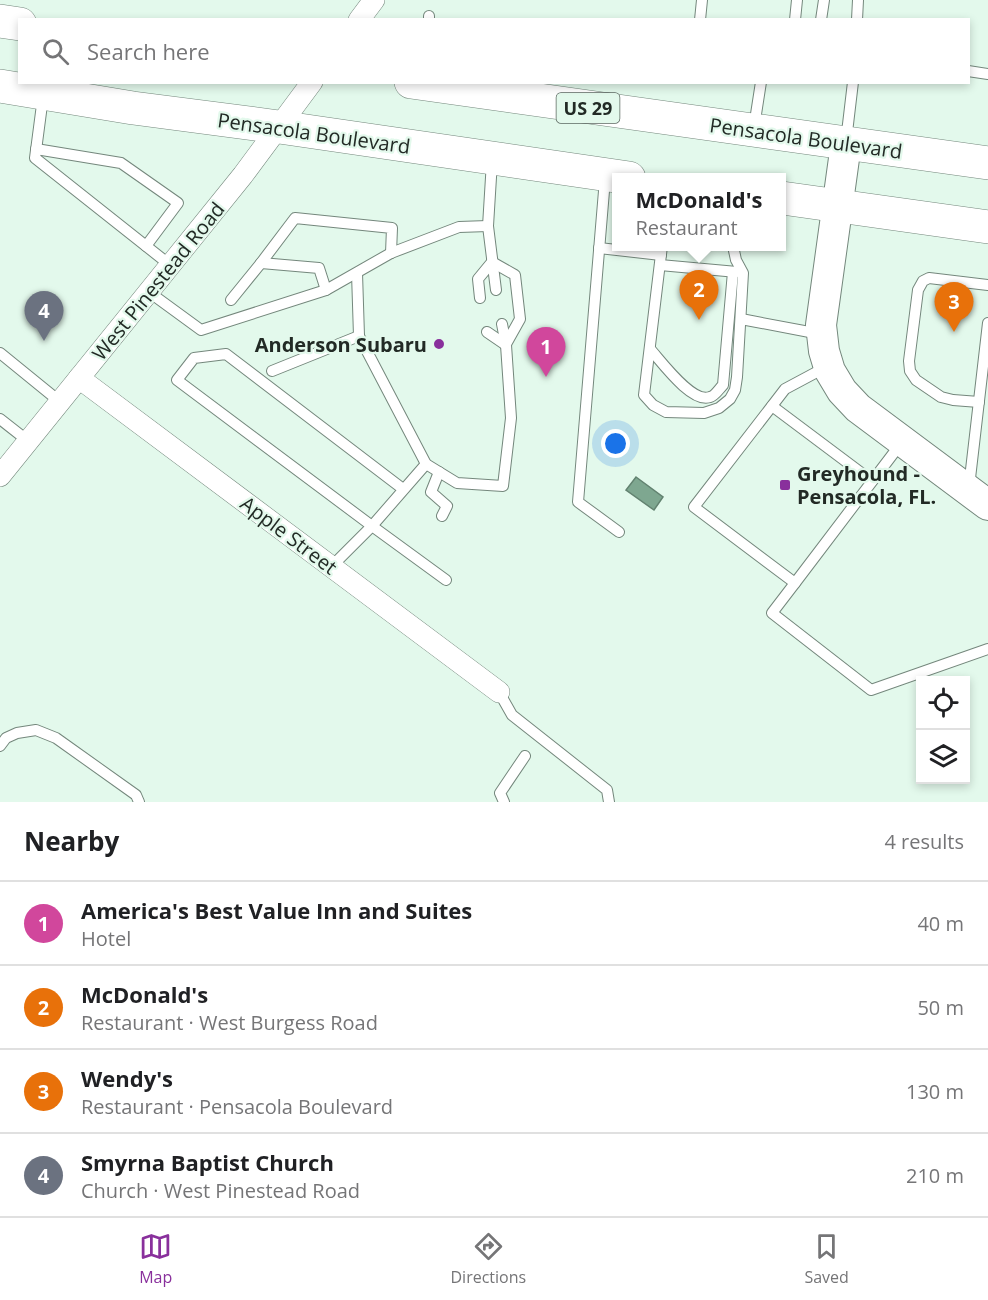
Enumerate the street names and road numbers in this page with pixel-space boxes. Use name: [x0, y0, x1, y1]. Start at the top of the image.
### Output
road number: US 29: [556, 93, 620, 123]
street label: Pensacola Boulevard: [216, 106, 412, 160]
street label: Pensacola Boulevard: [708, 111, 904, 165]
street label: West Pinestead Road: [86, 196, 230, 366]
street label: Apple Street: [235, 490, 343, 580]

